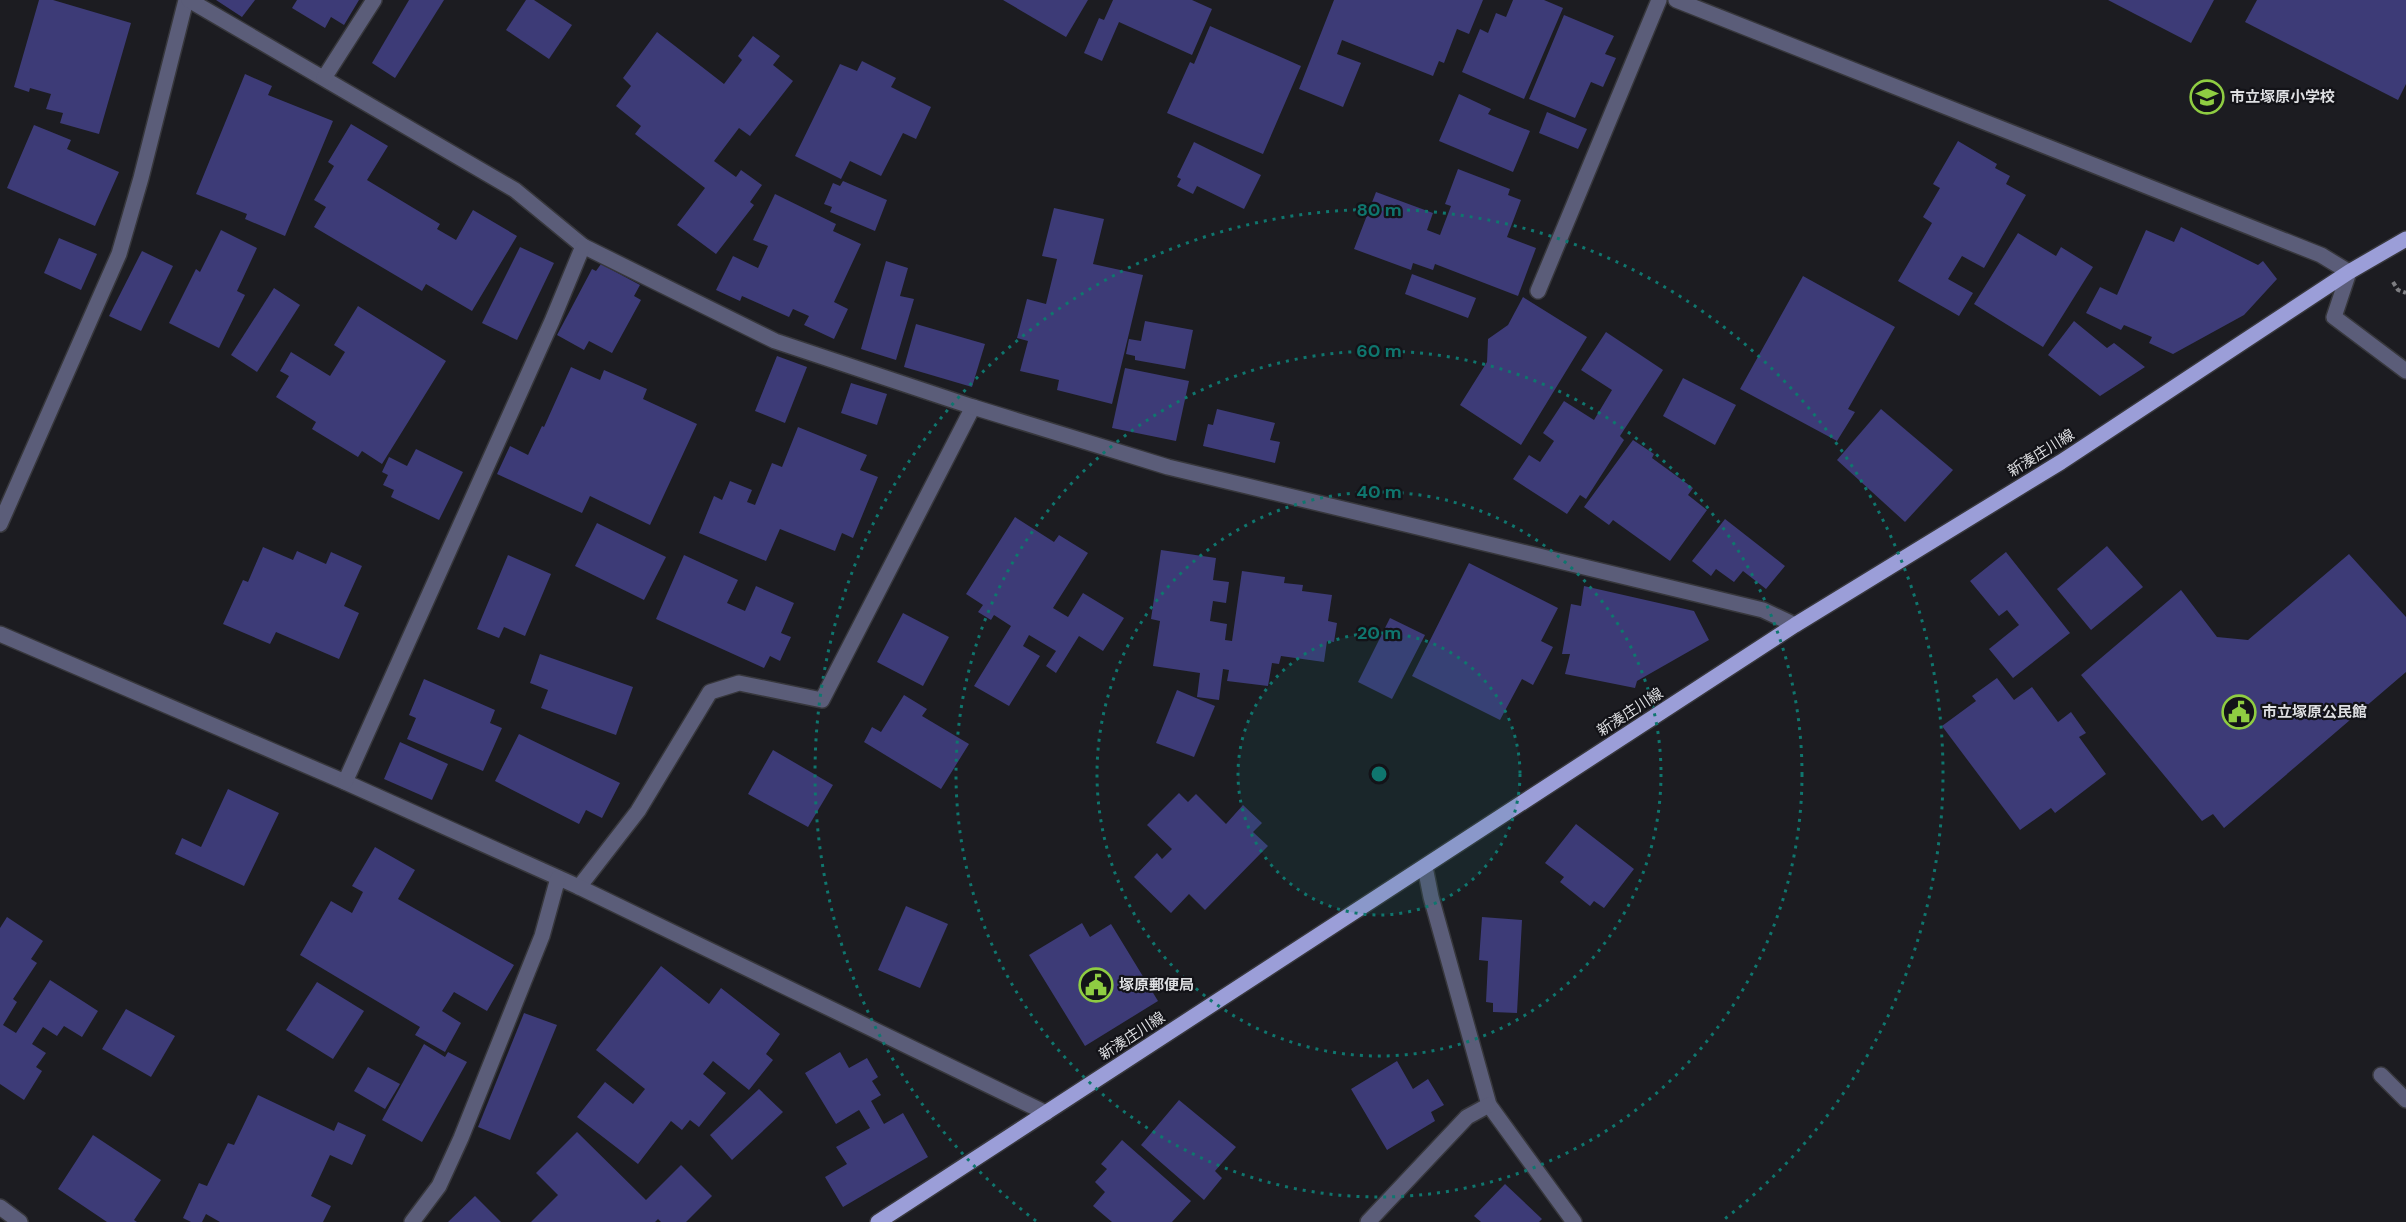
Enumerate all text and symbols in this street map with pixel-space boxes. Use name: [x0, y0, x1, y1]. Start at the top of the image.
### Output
school or university icon: 市立塚原小学校: [2189, 79, 2225, 115]
place label: 市立塚原小学校: [2230, 87, 2335, 107]
text: 80 m: [1356, 198, 1402, 222]
text: 60 m: [1356, 339, 1402, 363]
street label: 新湊庄川線: [2004, 425, 2078, 481]
text: 40 m: [1356, 480, 1402, 504]
text: 20 m: [1357, 621, 1401, 645]
street label: 新湊庄川線: [1593, 683, 1667, 741]
public building icon: 市立塚原公民館: [2221, 694, 2257, 730]
place label: 市立塚原公民館: [2262, 702, 2367, 722]
centre of rings: [1369, 764, 1389, 784]
public building icon: 塚原郵便局: [1078, 967, 1114, 1003]
place label: 塚原郵便局: [1119, 975, 1194, 995]
street label: 新湊庄川線: [1095, 1007, 1169, 1065]

